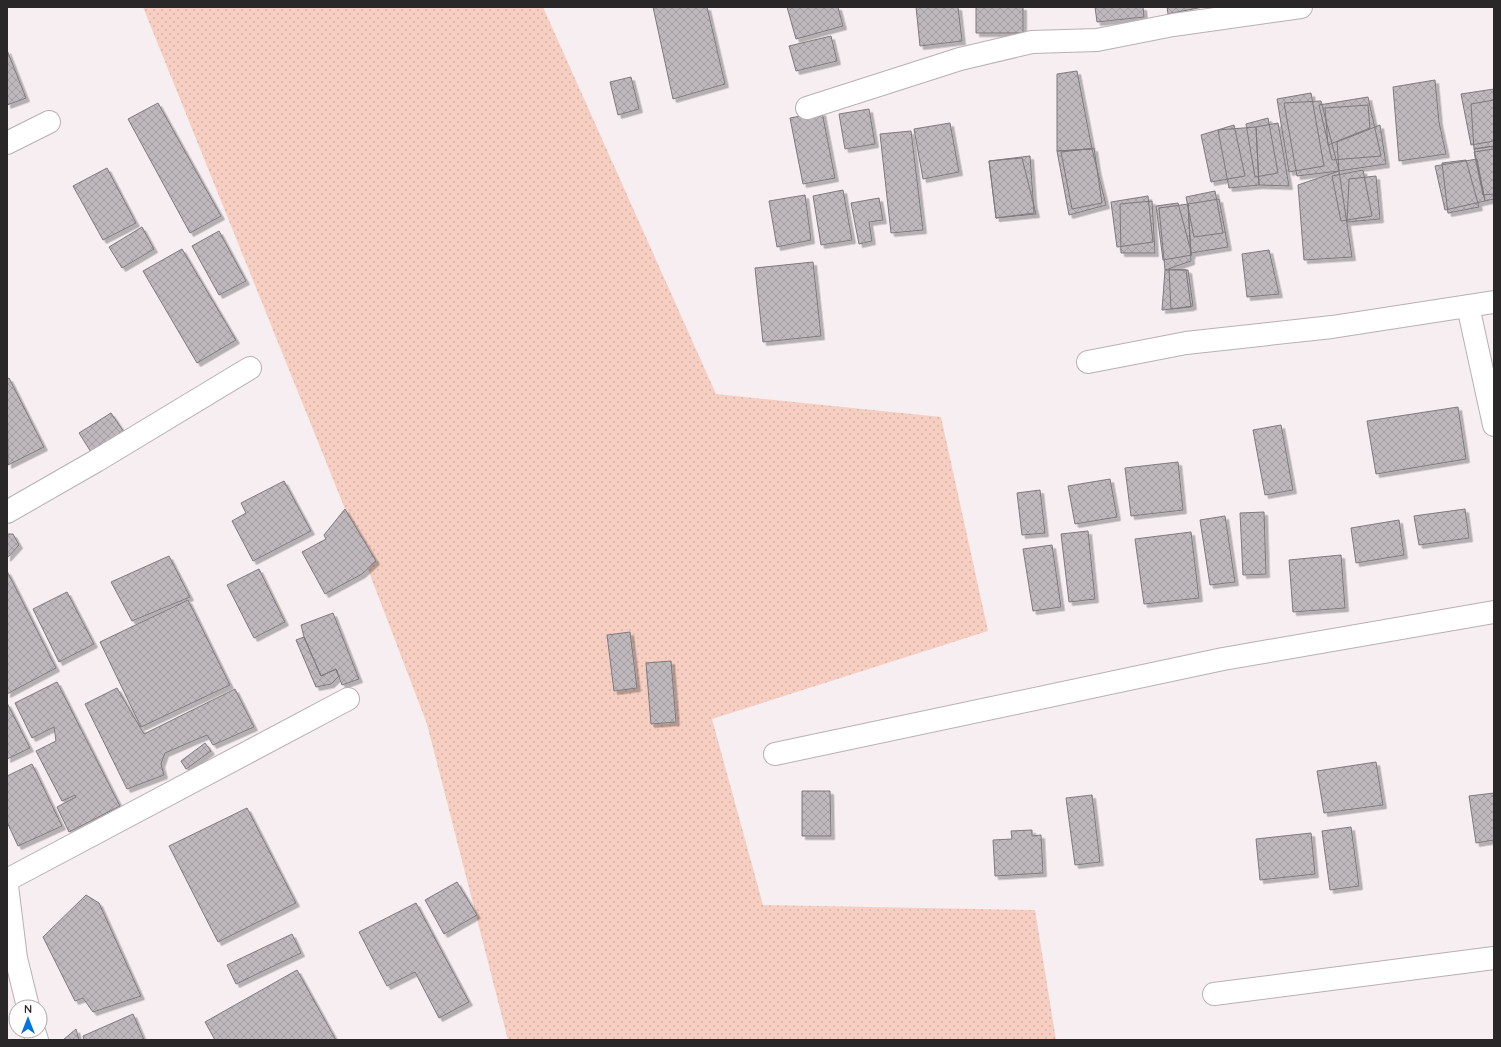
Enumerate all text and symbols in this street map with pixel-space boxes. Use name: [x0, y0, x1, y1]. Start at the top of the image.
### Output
north arrow: [8, 999, 48, 1039]
text: N: [24, 1002, 32, 1016]

